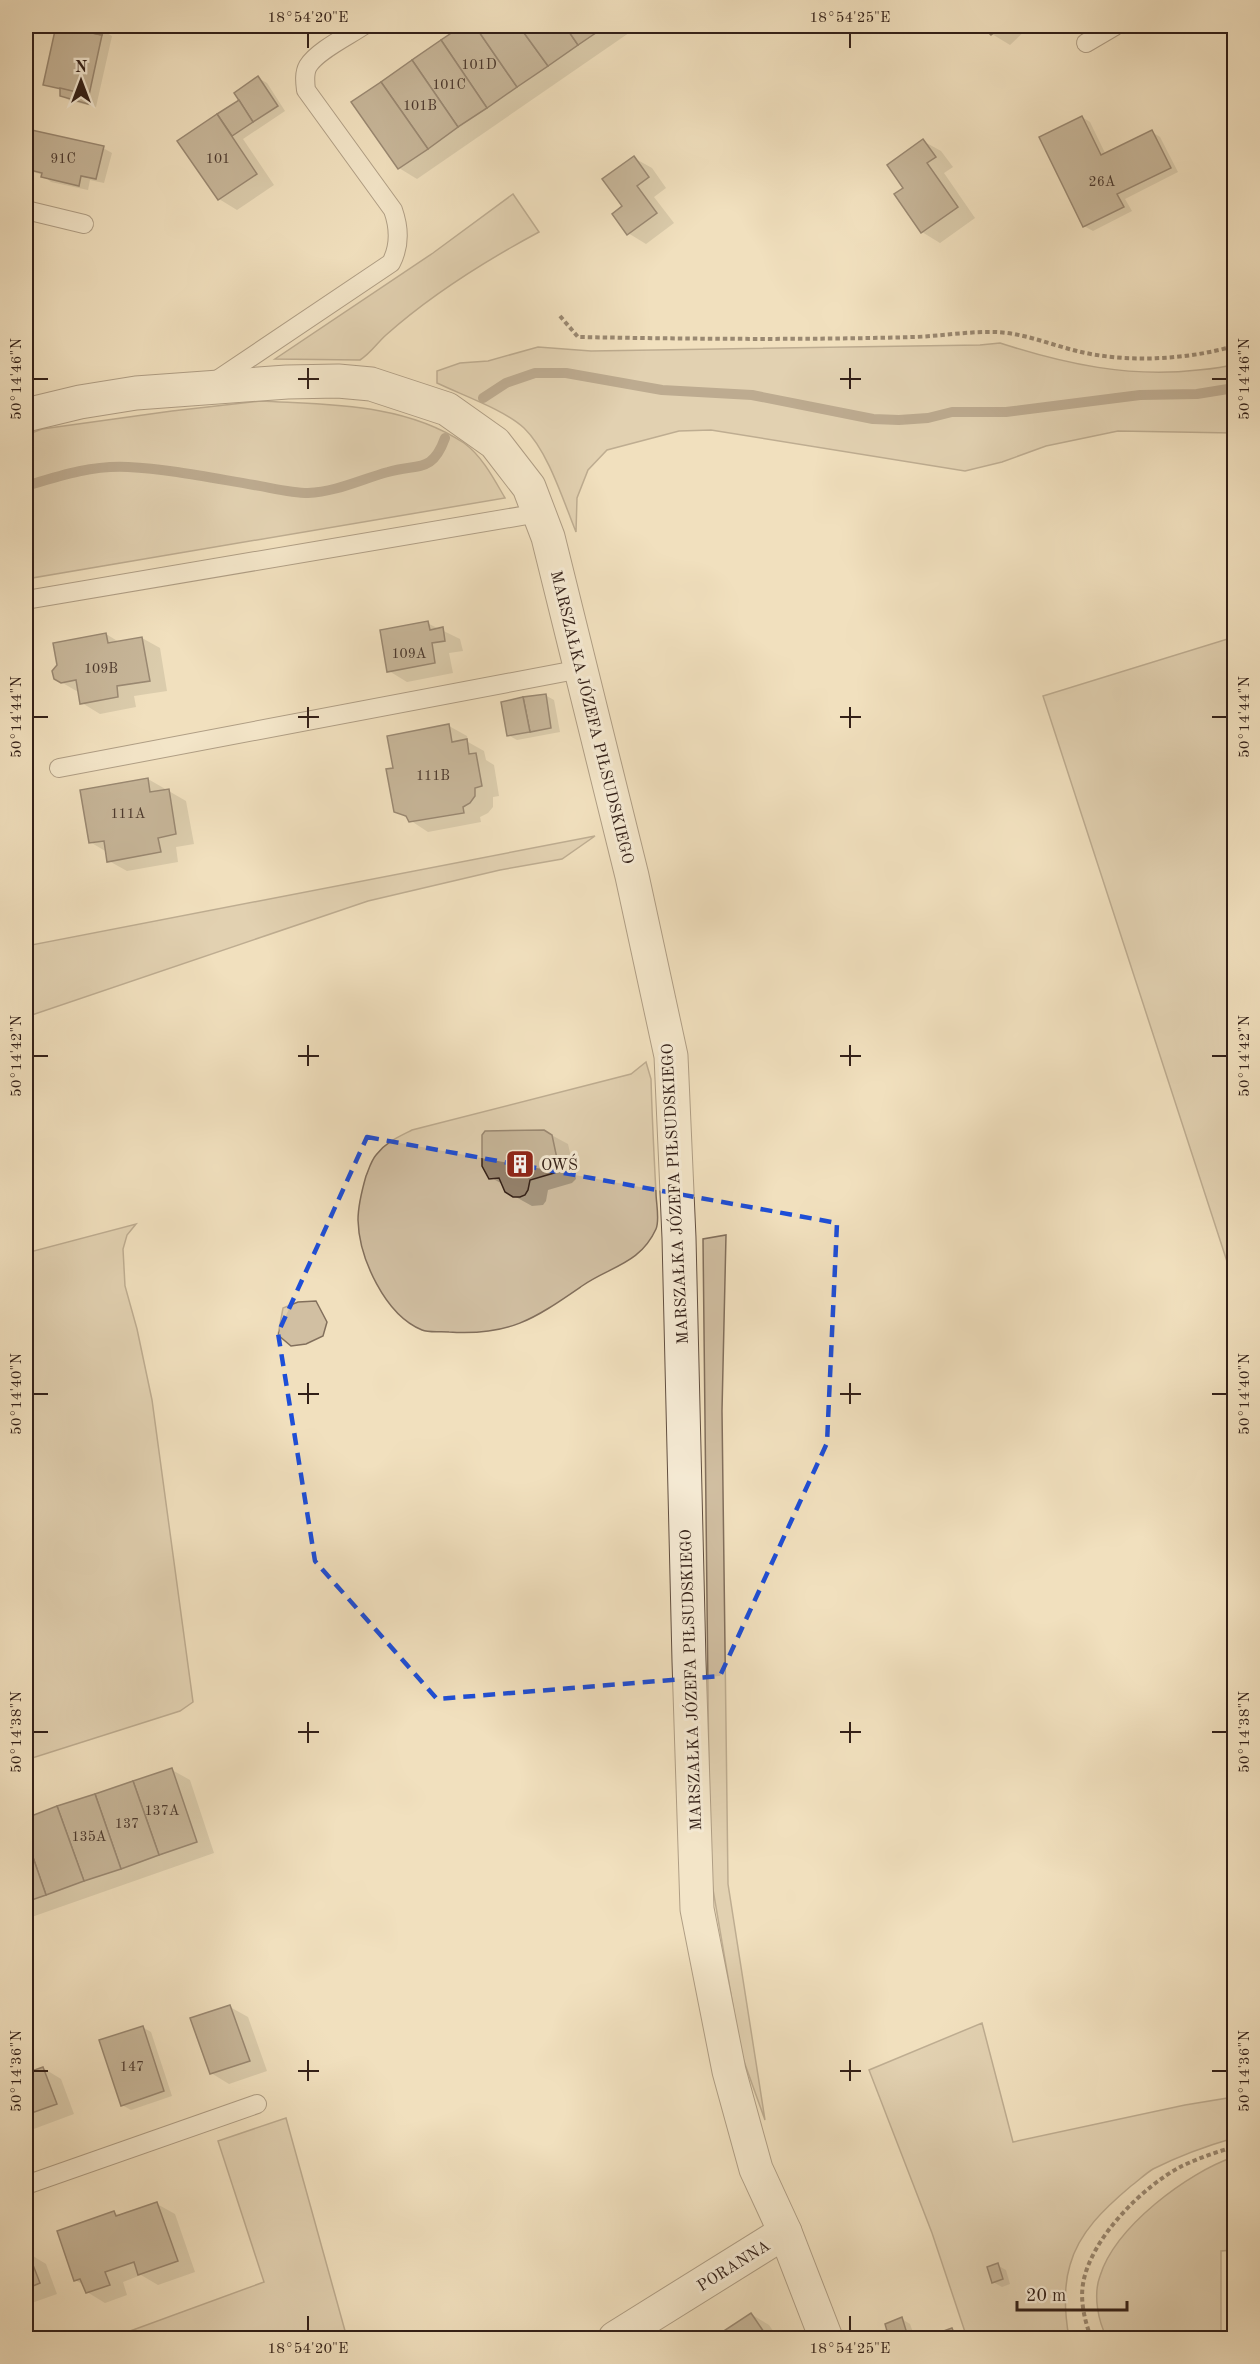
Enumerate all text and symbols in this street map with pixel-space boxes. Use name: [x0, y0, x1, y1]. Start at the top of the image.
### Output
text: 18°54'20"E: [268, 11, 348, 26]
text: 18°54'25"E: [810, 11, 890, 26]
north arrow: [51, 51, 111, 111]
house number: 101D: [461, 58, 497, 72]
text: N: [75, 60, 88, 76]
house number: 101C: [432, 78, 466, 92]
house number: 101B: [403, 99, 437, 113]
house number: 91C: [50, 152, 76, 166]
house number: 101: [206, 152, 230, 166]
house number: 26A: [1089, 175, 1116, 189]
text: 50°14'46"N: [10, 338, 25, 420]
text: 50°14'46"N: [1238, 338, 1253, 420]
street label: MARSZAŁKA JÓZEFA PIŁSUDSKIEGO: [547, 568, 640, 866]
house number: 109A: [391, 647, 427, 661]
house number: 109B: [84, 662, 118, 676]
text: 50°14'44"N: [10, 676, 25, 758]
text: 50°14'44"N: [1238, 676, 1253, 758]
house number: 111B: [416, 769, 450, 783]
house number: 111A: [110, 807, 146, 821]
text: 50°14'42"N: [10, 1015, 25, 1097]
text: 50°14'42"N: [1238, 1015, 1253, 1097]
street label: MARSZAŁKA JÓZEFA PIŁSUDSKIEGO: [655, 1043, 692, 1345]
building icon: OWŚ: [504, 1148, 536, 1180]
place label: OWŚ: [541, 1153, 578, 1174]
text: 50°14'40"N: [10, 1353, 25, 1435]
text: 50°14'40"N: [1238, 1353, 1253, 1435]
street label: MARSZAŁKA JÓZEFA PIŁSUDSKIEGO: [674, 1529, 705, 1831]
text: 50°14'38"N: [10, 1691, 25, 1773]
text: 50°14'38"N: [1238, 1691, 1253, 1773]
house number: 137A: [144, 1804, 180, 1818]
house number: 137: [115, 1817, 139, 1831]
house number: 135A: [71, 1830, 107, 1844]
text: 50°14'36"N: [10, 2030, 25, 2112]
text: 50°14'36"N: [1238, 2030, 1253, 2112]
house number: 147: [120, 2060, 144, 2074]
street label: PORANNA: [695, 2238, 773, 2295]
scale bar: [1017, 2274, 1126, 2312]
text: 20 m: [1026, 2287, 1066, 2305]
text: 18°54'20"E: [268, 2342, 348, 2357]
text: 18°54'25"E: [810, 2342, 890, 2357]

